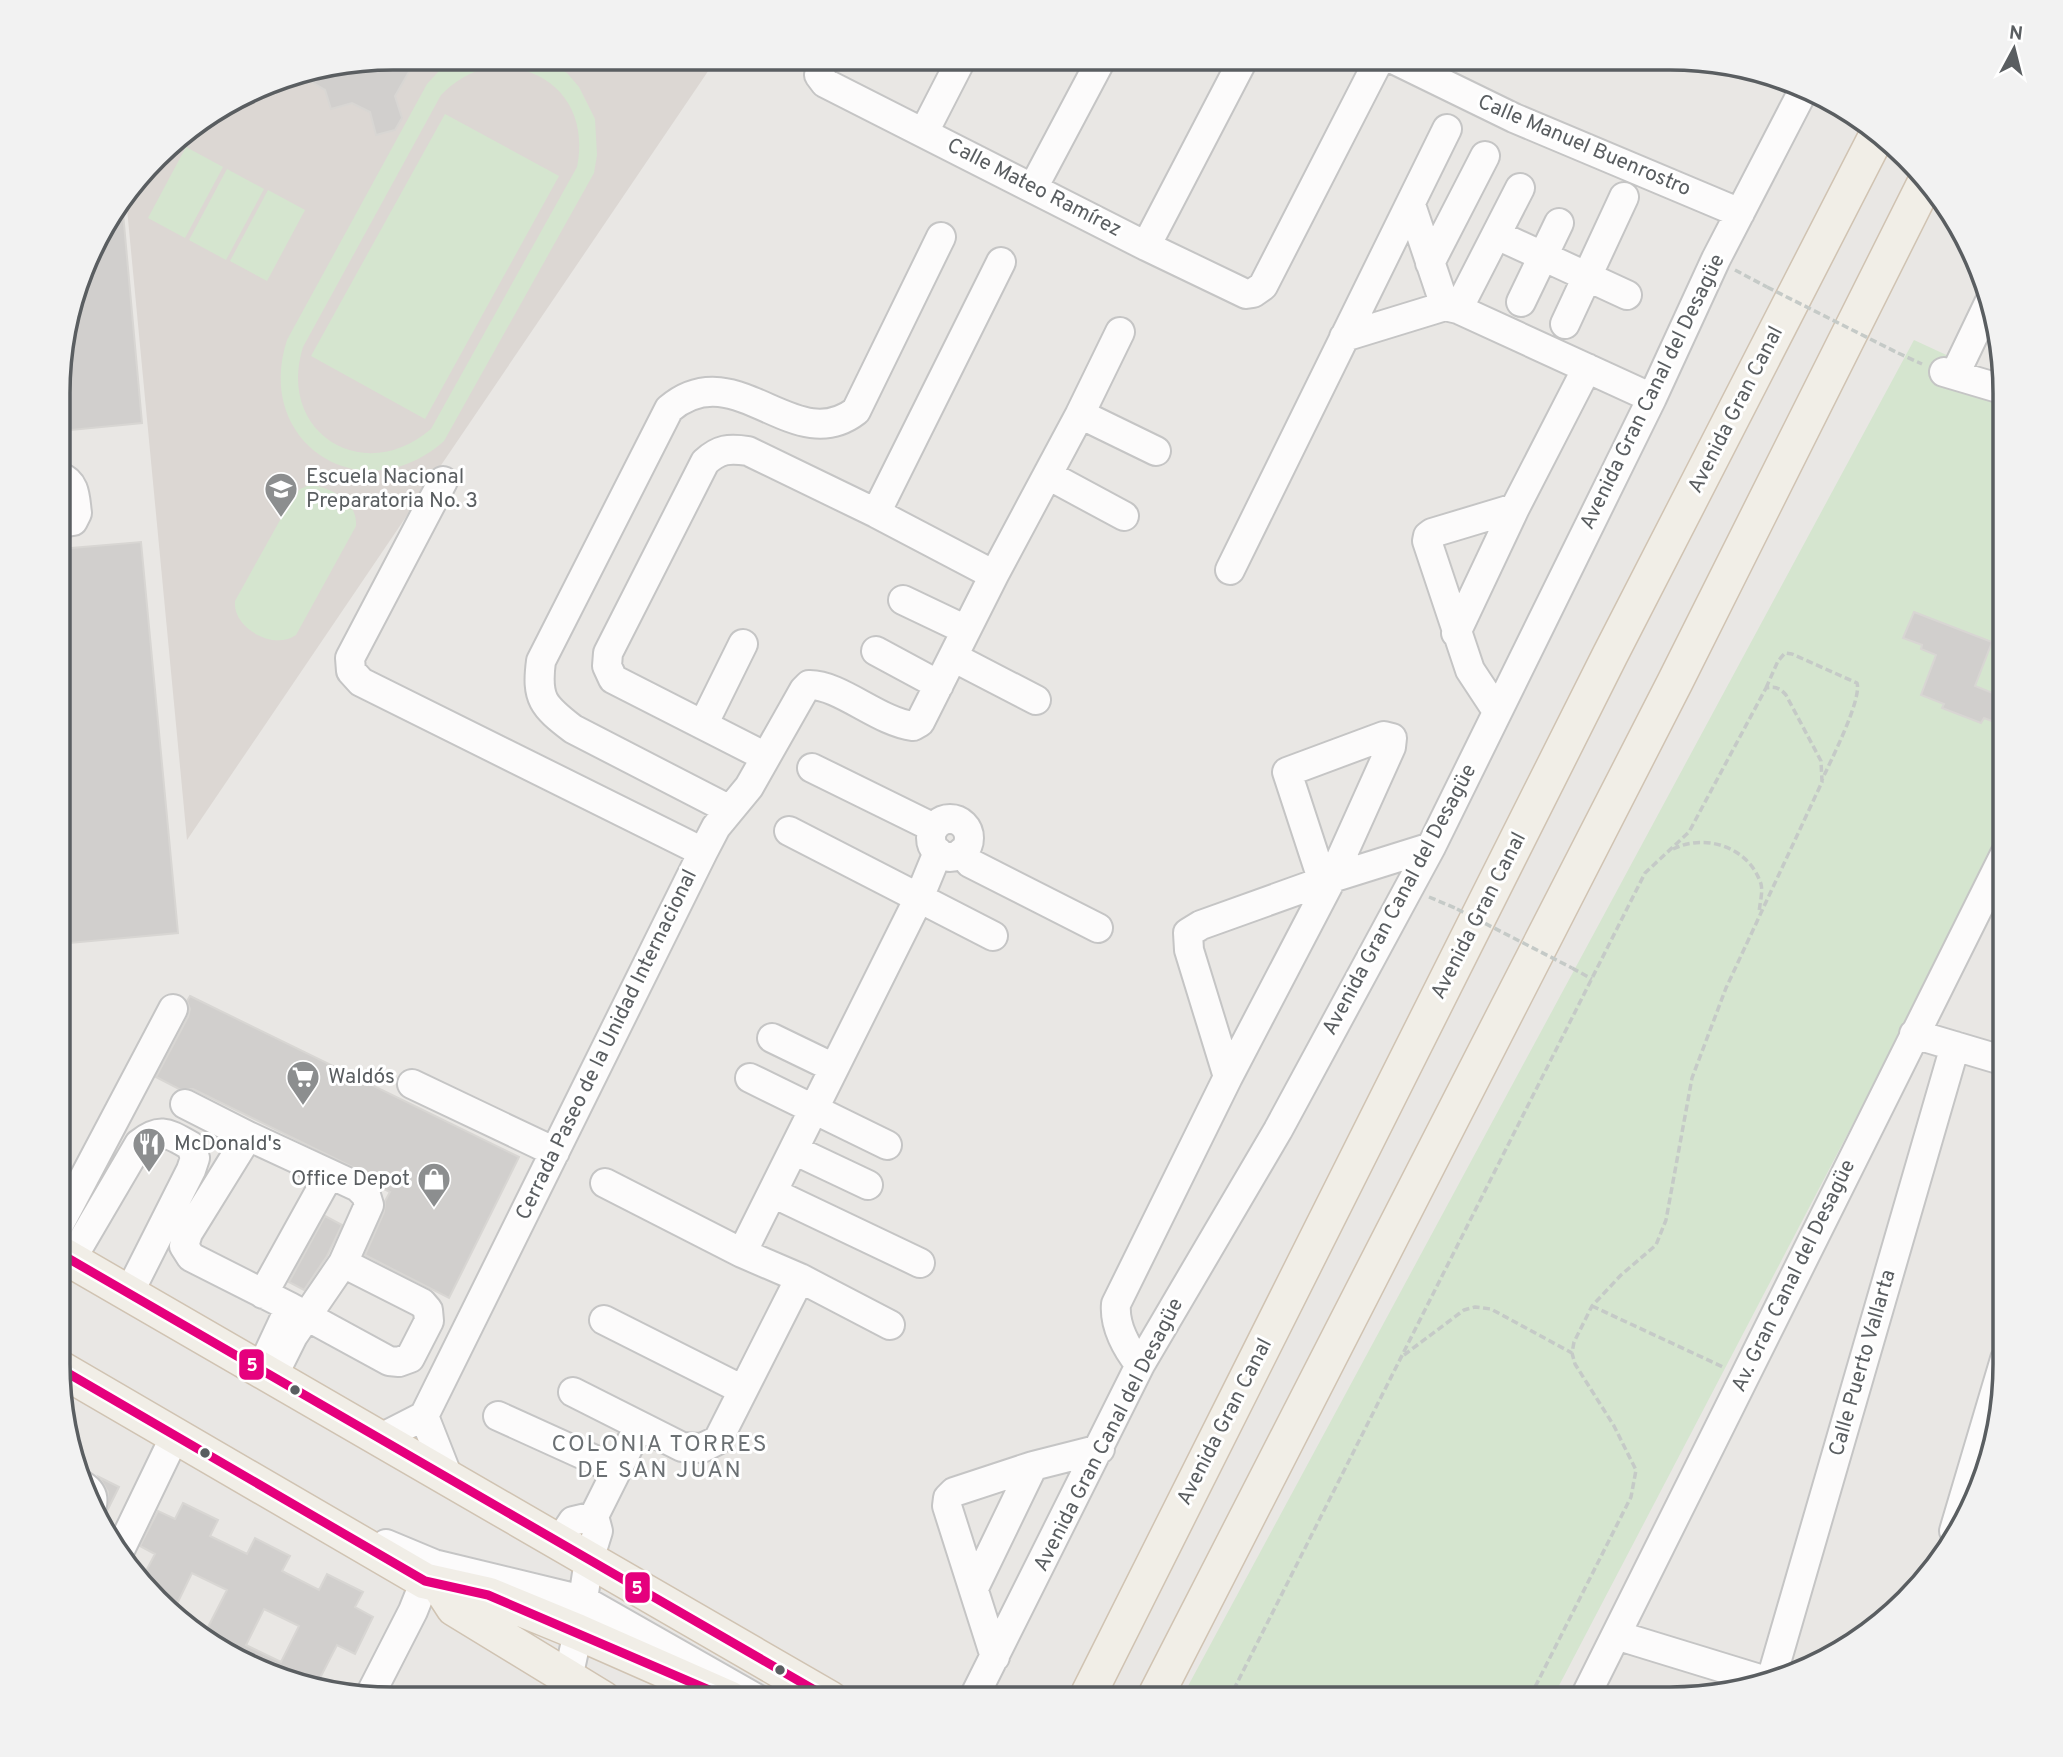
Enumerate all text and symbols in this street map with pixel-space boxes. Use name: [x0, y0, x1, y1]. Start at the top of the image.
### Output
north arrow: [1979, 14, 2049, 84]
text: N: [2008, 21, 2024, 47]
street label: Calle Manuel Buenrostro: [1473, 89, 1695, 203]
street label: Calle Mateo Ramírez: [942, 132, 1126, 244]
street label: Avenida Gran Canal del Desagüe: [1574, 250, 1732, 534]
street label: Avenida Gran Canal: [1682, 322, 1790, 498]
place label: Escuela Nacional Preparatoria No. 3: [306, 464, 478, 515]
school or university icon: Escuela Nacional Preparatoria No. 3: [262, 470, 300, 519]
street label: Avenida Gran Canal del Desagüe: [1318, 760, 1482, 1040]
street label: Avenida Gran Canal: [1426, 828, 1532, 1004]
street label: Cerrada Paseo de la Unidad Internacional: [510, 865, 704, 1225]
supermarket icon: Waldo´s: [284, 1058, 322, 1107]
place label: Waldo´s: [328, 1064, 395, 1091]
restaurant icon: McDonald's: [130, 1125, 168, 1174]
place label: McDonald's: [174, 1131, 282, 1158]
street label: Av. Gran Canal del Desagüe: [1726, 1155, 1862, 1397]
shop icon: Office Depot: [415, 1160, 453, 1209]
place label: Office Depot: [291, 1166, 410, 1193]
street label: Calle Puerto Vallarta: [1823, 1267, 1903, 1459]
street label: Avenida Gran Canal del Desagüe: [1028, 1294, 1190, 1576]
street label: Avenida Gran Canal: [1171, 1334, 1279, 1510]
line badge: 5: [238, 1348, 265, 1381]
text: 5: [246, 1354, 258, 1378]
unlabelled marker: [288, 1383, 302, 1397]
district label: COLONIA TORRES DE SAN JUAN: [551, 1431, 769, 1486]
unlabelled marker: [198, 1446, 212, 1460]
line badge: 5: [624, 1571, 651, 1604]
text: 5: [631, 1577, 643, 1601]
unlabelled marker: [773, 1663, 787, 1677]

